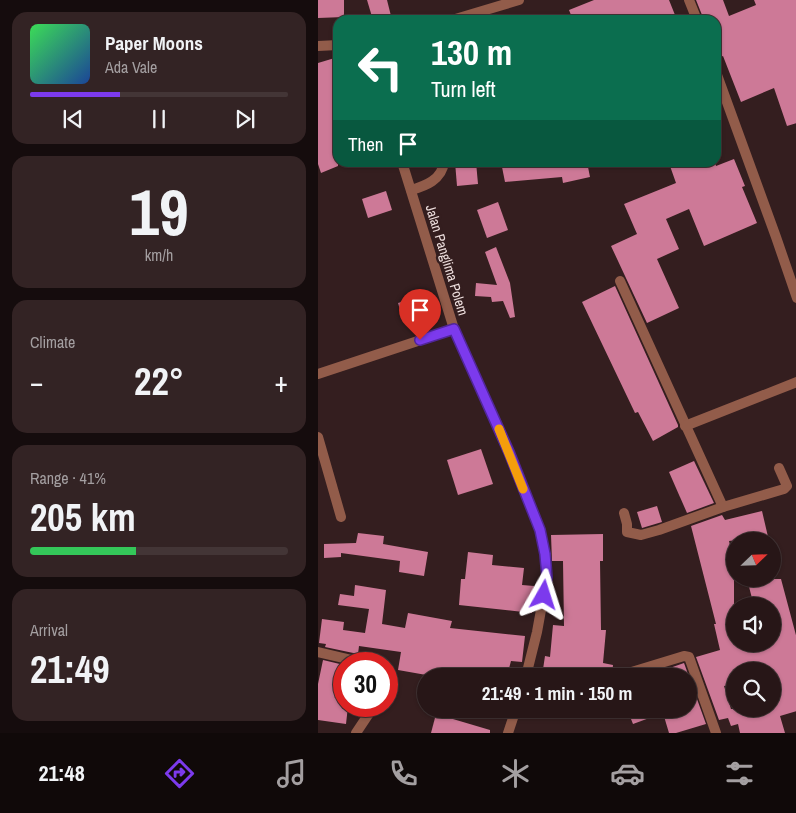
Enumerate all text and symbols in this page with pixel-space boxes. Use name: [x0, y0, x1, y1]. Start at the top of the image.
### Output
text: 130 m: [431, 29, 512, 76]
text: Paper Moons: [105, 30, 203, 56]
icon: left: [348, 35, 413, 100]
text: Ada Vale: [105, 56, 157, 78]
text: Turn left: [431, 74, 496, 104]
icon: previous: [59, 105, 87, 133]
icon: pause: [145, 105, 173, 133]
icon: next: [231, 105, 259, 133]
icon: arrive: [394, 130, 422, 158]
text: Then: [348, 131, 384, 157]
text: 19: [129, 168, 189, 255]
street label: Jalan Panglima Polem: [422, 202, 472, 318]
text: km/h: [145, 244, 173, 266]
pin: [399, 289, 441, 340]
icon: arrive: [406, 296, 434, 324]
text: Climate: [30, 331, 75, 353]
text: 22°: [134, 356, 184, 407]
text: −: [30, 363, 43, 401]
text: +: [275, 363, 288, 401]
text: Range · 41%: [30, 467, 106, 489]
text: 205 km: [30, 492, 136, 543]
north arrow: [726, 532, 780, 588]
map controls: [726, 532, 781, 717]
position arrow: [517, 568, 569, 620]
button: sound: [726, 597, 781, 652]
text: Arrival: [30, 619, 68, 641]
text: 21:49: [30, 644, 110, 695]
speed limit sign: 30: [333, 652, 398, 717]
button: search: [726, 662, 781, 717]
text: 21:49 · 1 min · 150 m: [482, 680, 632, 706]
icon: directions: [162, 756, 197, 791]
icon: music: [274, 756, 309, 791]
icon: phone: [386, 756, 421, 791]
icon: climate: [498, 756, 533, 791]
icon: car: [610, 756, 645, 791]
icon: filters: [722, 756, 757, 791]
text: 21:48: [39, 758, 85, 788]

